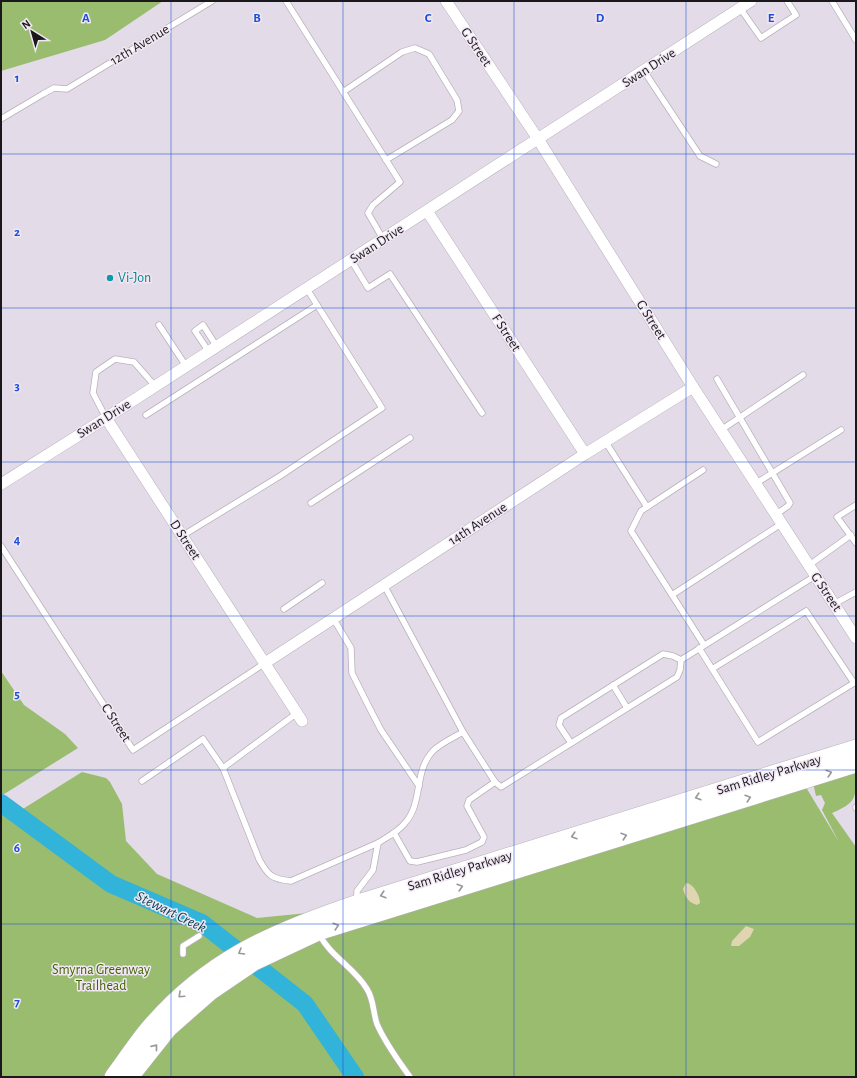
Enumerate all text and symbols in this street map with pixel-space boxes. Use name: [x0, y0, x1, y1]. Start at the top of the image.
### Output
north arrow: [12, 12, 52, 52]
text: A: [82, 12, 90, 25]
text: B: [253, 12, 261, 25]
text: C: [425, 12, 432, 25]
text: D: [596, 12, 605, 25]
text: E: [768, 12, 775, 25]
text: N: [20, 18, 33, 31]
street label: 12th Avenue: [108, 22, 172, 68]
street label: G Street: [458, 25, 494, 69]
street label: Swan Drive: [620, 46, 678, 90]
text: 1: [15, 72, 19, 85]
street label: Swan Drive: [348, 222, 406, 266]
text: 2: [14, 226, 20, 239]
place label: Vi-Jon: [118, 271, 151, 285]
marker: Vi-Jon: [105, 273, 115, 283]
street label: G Street: [633, 298, 669, 343]
street label: F Street: [489, 312, 523, 355]
text: 3: [14, 380, 20, 393]
street label: Swan Drive: [75, 397, 133, 441]
street label: 14th Avenue: [446, 500, 510, 548]
street label: D Street: [167, 518, 203, 563]
text: 4: [14, 534, 21, 547]
street label: G Street: [808, 570, 844, 614]
text: 5: [14, 688, 20, 701]
street label: C Street: [99, 701, 134, 745]
street label: Sam Ridley Parkway: [715, 752, 823, 798]
one-way arrow: [825, 769, 832, 778]
one-way arrow: [695, 792, 702, 801]
one-way arrow: [745, 794, 752, 803]
one-way arrow: [571, 831, 578, 840]
one-way arrow: [621, 832, 628, 841]
text: 6: [14, 842, 20, 855]
street label: Sam Ridley Parkway: [406, 848, 514, 894]
one-way arrow: [456, 884, 463, 892]
water label: Stewart Creek: [133, 889, 209, 935]
one-way arrow: [380, 890, 387, 899]
one-way arrow: [332, 922, 339, 931]
one-way arrow: [237, 948, 245, 955]
park label: Smyrna Greenway Trailhead: [52, 963, 150, 993]
one-way arrow: [178, 991, 186, 998]
text: 7: [14, 996, 20, 1009]
one-way arrow: [150, 1044, 157, 1051]

